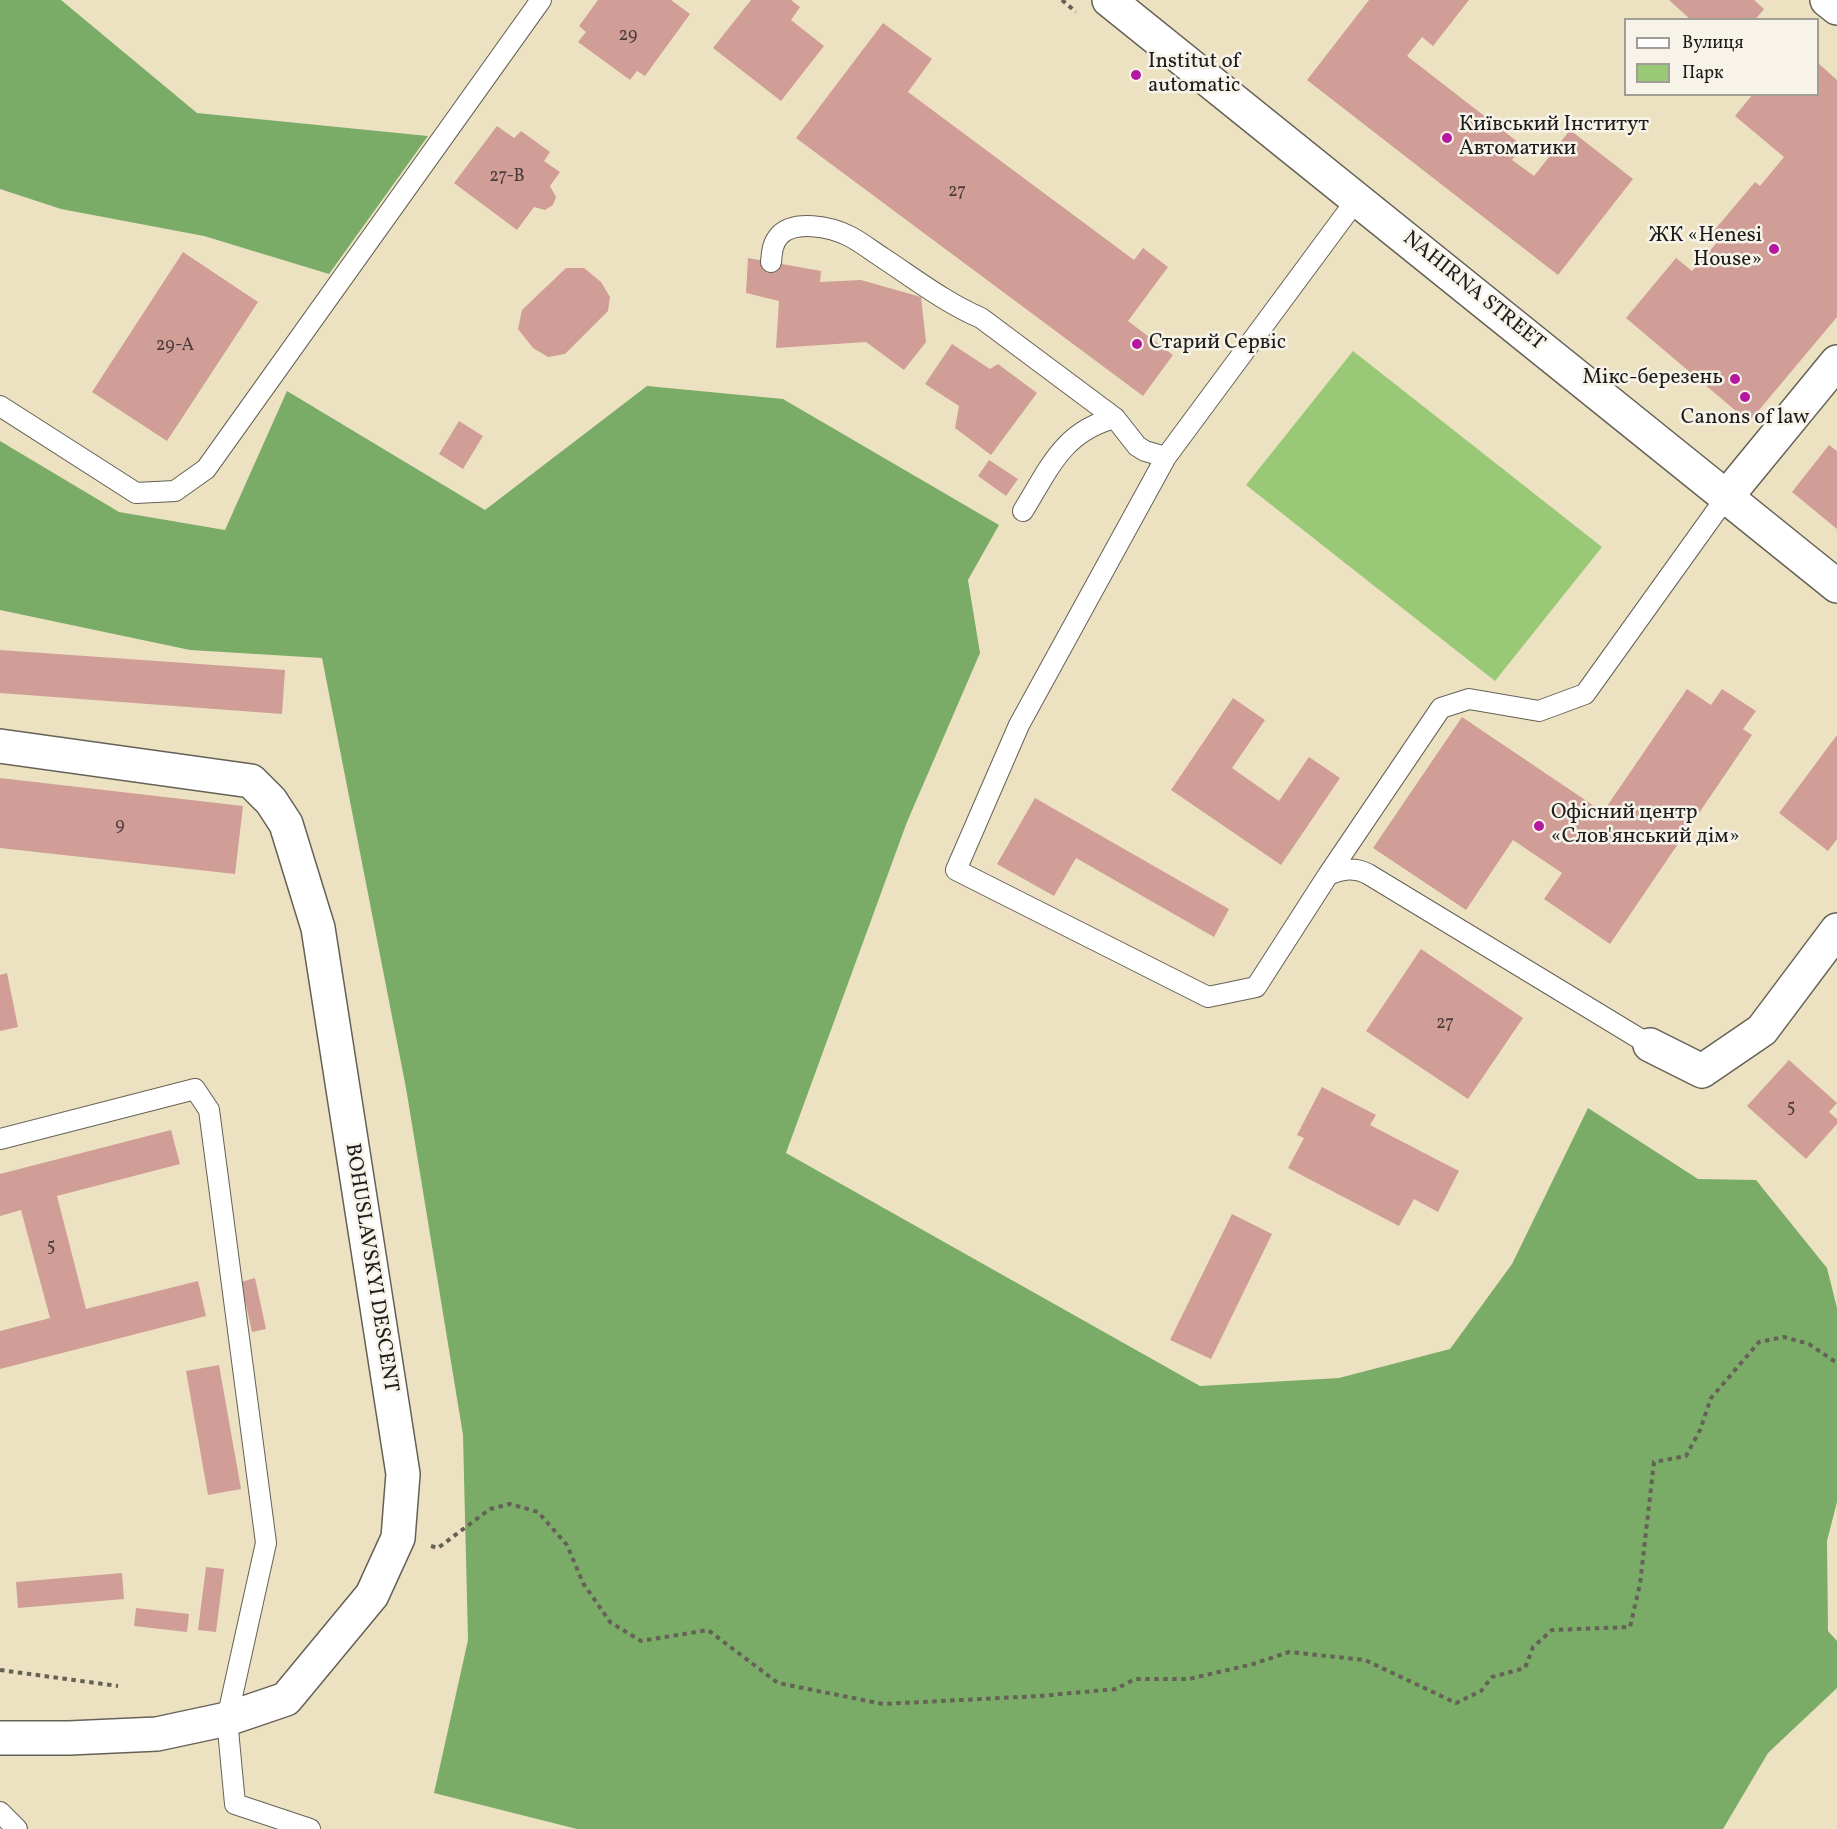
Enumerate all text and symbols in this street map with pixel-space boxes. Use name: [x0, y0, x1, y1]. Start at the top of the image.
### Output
legend: [1624, 18, 1819, 96]
house number: 29: [619, 26, 637, 48]
text: Вулиця: [1682, 31, 1744, 56]
place label: Institut of automatic: [1148, 50, 1240, 100]
text: Парк: [1682, 61, 1724, 86]
marker: Institut of automatic: [1129, 68, 1143, 82]
place label: Київський Інститут Автоматики: [1459, 113, 1649, 163]
marker: Київський Інститут Автоматики: [1440, 131, 1454, 145]
house number: 27-В: [489, 167, 525, 189]
house number: 27: [948, 182, 966, 204]
place label: ЖК «Henesi House»: [1649, 224, 1762, 274]
street label: NAHIRNA STREET: [1397, 227, 1549, 357]
marker: ЖК «Henesi House»: [1767, 242, 1781, 256]
place label: Старий Сервіс: [1149, 331, 1286, 357]
house number: 29-А: [156, 336, 194, 358]
marker: Старий Сервіс: [1130, 337, 1144, 351]
place label: Мікс-березень: [1583, 366, 1723, 392]
marker: Мікс-березень: [1728, 372, 1742, 386]
marker: Canons of law: [1738, 390, 1752, 404]
place label: Canons of law: [1681, 406, 1809, 432]
place label: Офісний центр «Слов'янський дім»: [1551, 801, 1740, 851]
house number: 9: [115, 816, 125, 838]
marker: Офісний центр «Слов'янський дім»: [1532, 819, 1546, 833]
house number: 27: [1436, 1014, 1454, 1036]
house number: 5: [1787, 1098, 1795, 1120]
street label: BOHUSLAVSKYI DESCENT: [338, 1142, 402, 1394]
house number: 5: [47, 1237, 55, 1259]

